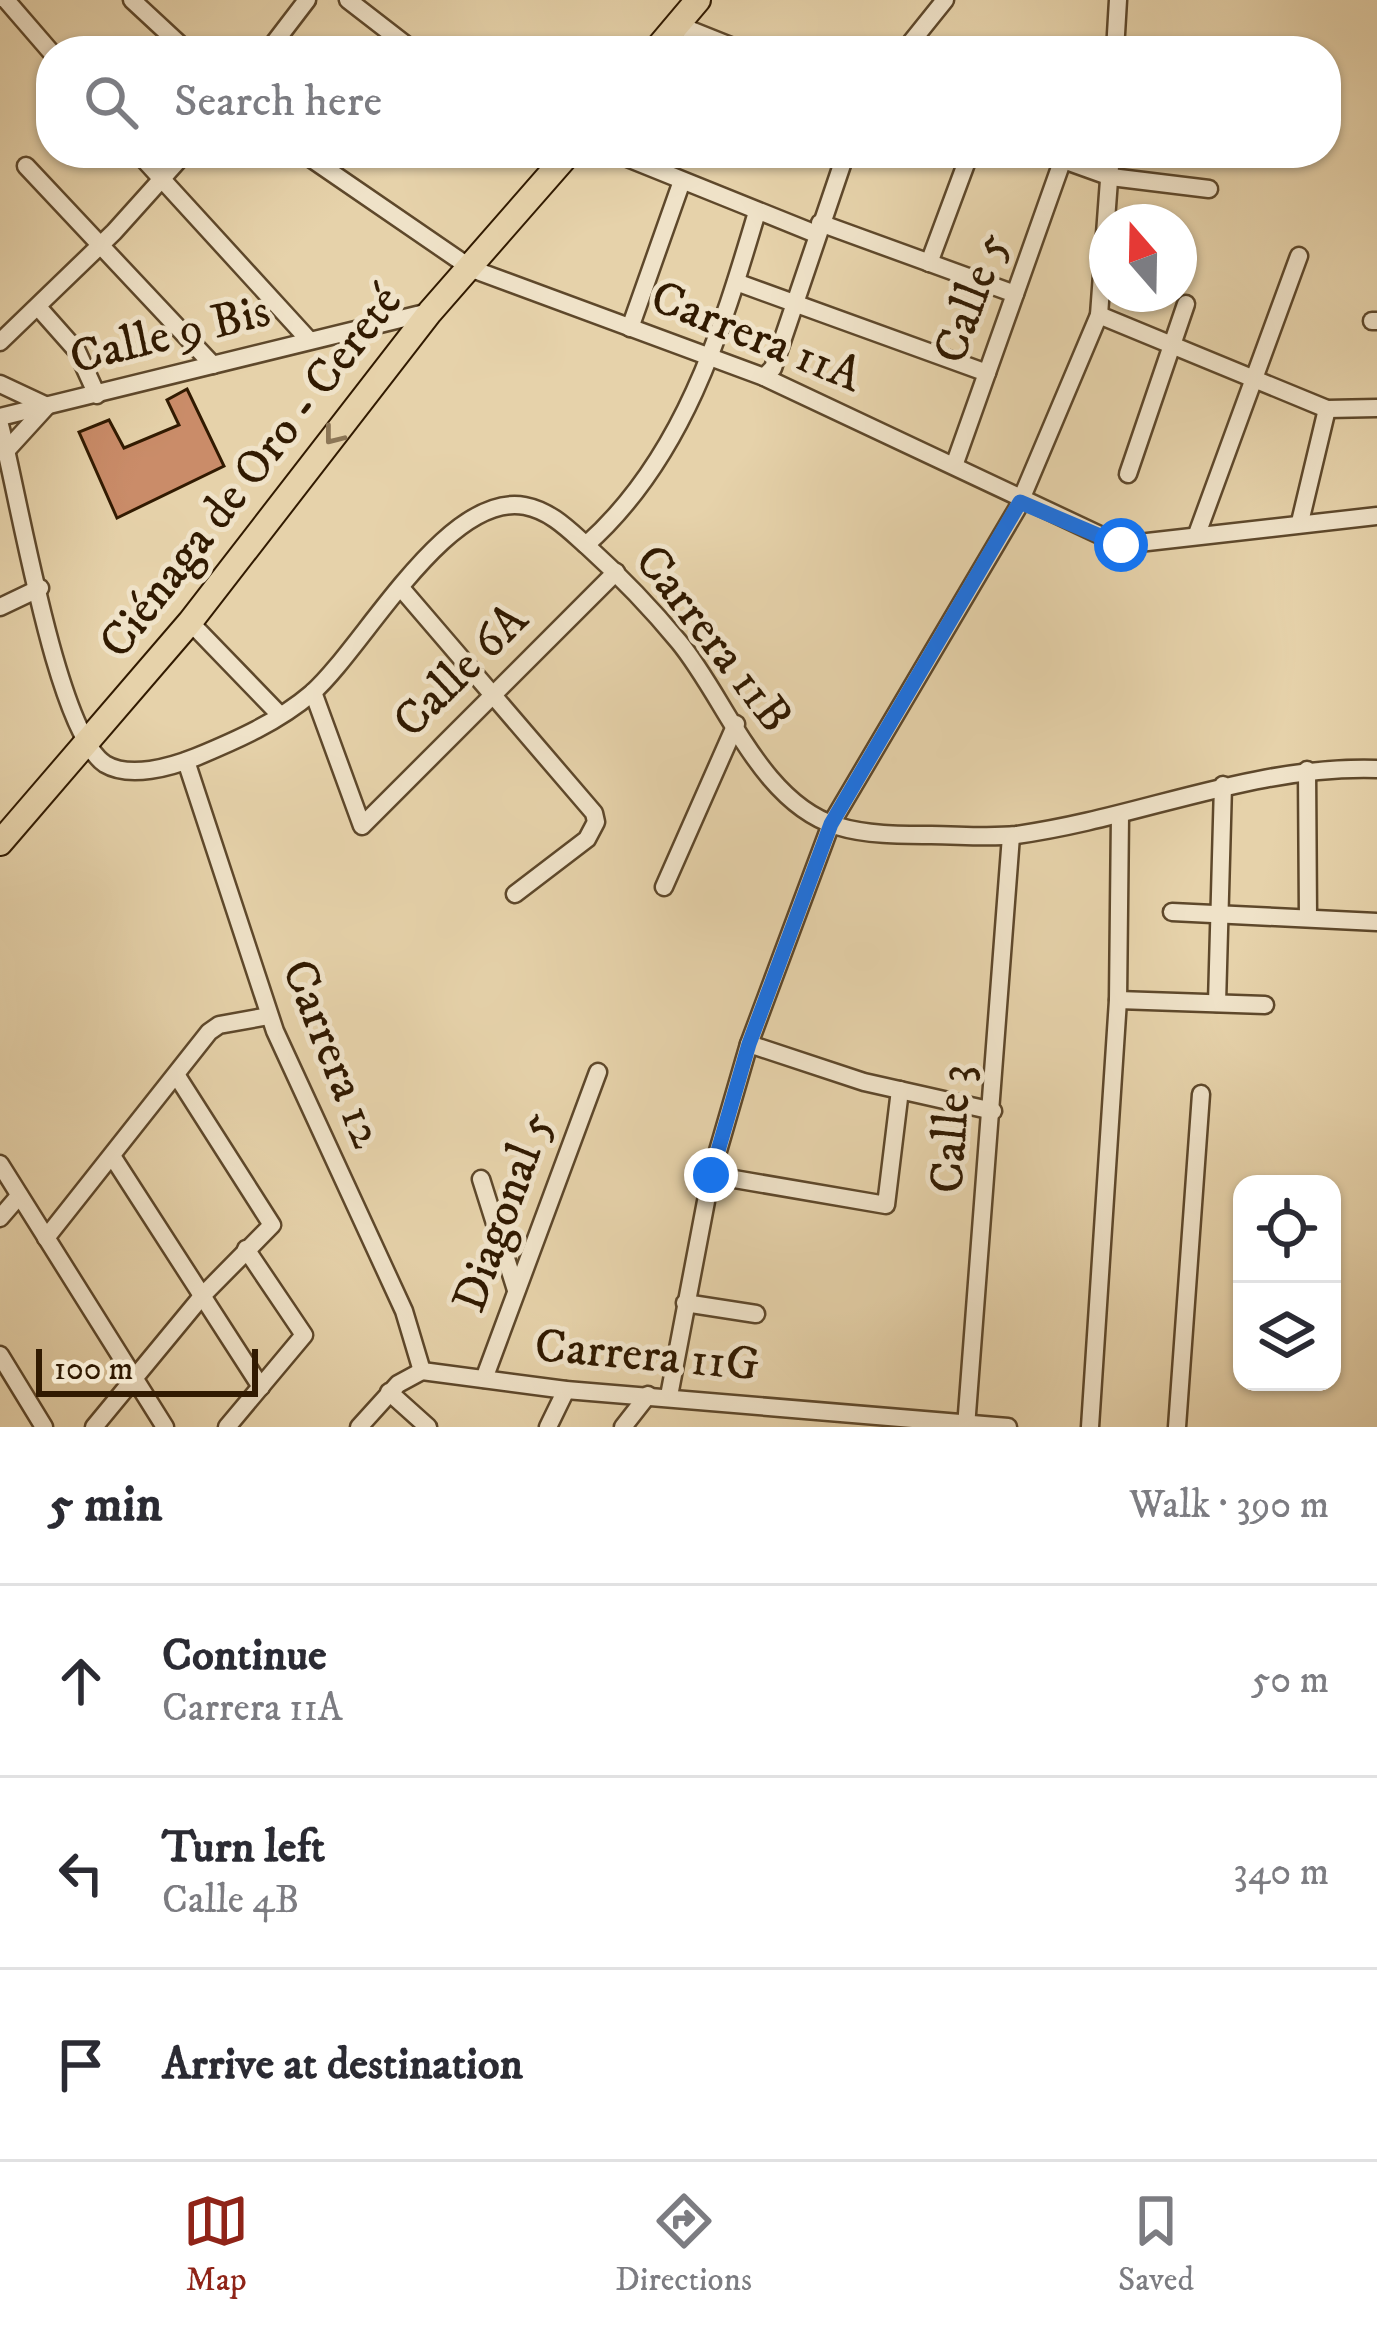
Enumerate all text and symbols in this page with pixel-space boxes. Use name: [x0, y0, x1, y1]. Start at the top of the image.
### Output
search box: [36, 36, 1341, 168]
icon: search: [78, 69, 144, 135]
text: Search here: [174, 74, 382, 130]
north arrow: [1089, 204, 1197, 312]
street label: Calle 5: [921, 224, 1023, 372]
street label: Carrera 11A: [642, 268, 871, 407]
street label: Ciénaga de Oro - Cereté: [86, 273, 416, 671]
street label: Calle 9 Bis: [64, 281, 276, 389]
one-way arrow: [326, 423, 347, 445]
route start: [1094, 518, 1148, 572]
street label: Carrera 11B: [621, 533, 805, 745]
street label: Calle 6A: [381, 591, 541, 751]
street label: Carrera 12: [267, 951, 397, 1157]
street label: Calle 3: [918, 1063, 986, 1195]
street label: Diagonal 5: [440, 1103, 568, 1321]
route end: [684, 1148, 738, 1202]
map controls: [1233, 1175, 1341, 1391]
button: locate: [1233, 1175, 1341, 1283]
button: layers: [1233, 1283, 1341, 1391]
street label: Carrera 11G: [532, 1316, 762, 1396]
scale bar: [36, 1343, 258, 1396]
text: 100 m: [54, 1349, 133, 1390]
text: 5 min: [48, 1473, 162, 1537]
text: Walk · 390 m: [1129, 1481, 1329, 1530]
text: Continue: [162, 1628, 327, 1684]
icon: ahead: [48, 1648, 114, 1714]
text: 50 m: [1251, 1656, 1329, 1705]
text: Carrera 11A: [162, 1684, 343, 1733]
text: Turn left: [162, 1820, 325, 1876]
icon: left: [48, 1840, 114, 1906]
text: 340 m: [1233, 1848, 1329, 1897]
text: Calle 4B: [162, 1876, 299, 1925]
icon: arrive: [48, 2032, 114, 2098]
text: Arrive at destination: [162, 2037, 523, 2093]
tab: Map: [183, 2188, 249, 2301]
tab: Directions: [615, 2188, 752, 2301]
tab: Saved: [1118, 2188, 1194, 2301]

